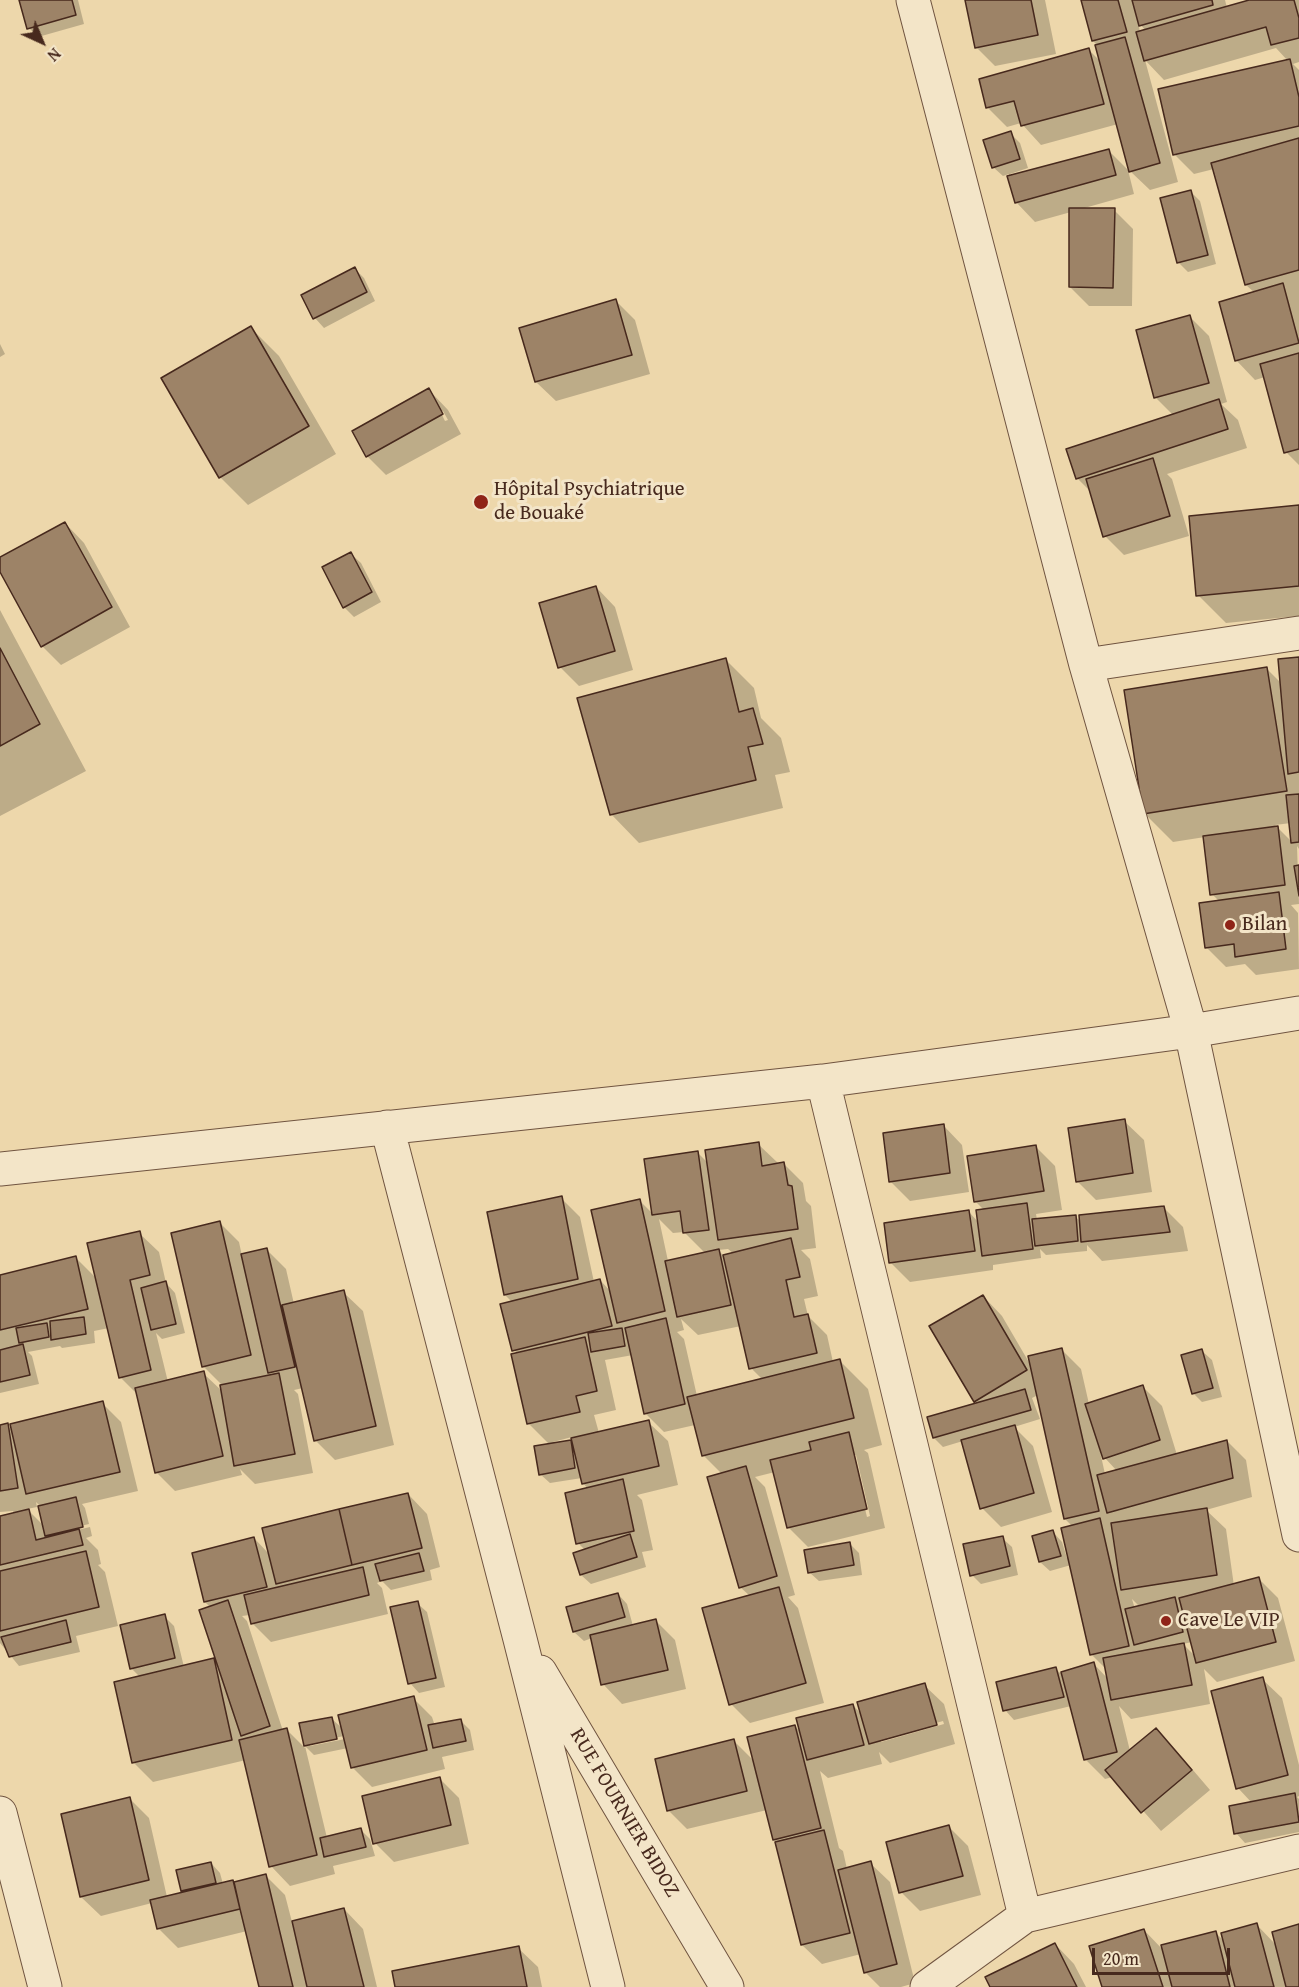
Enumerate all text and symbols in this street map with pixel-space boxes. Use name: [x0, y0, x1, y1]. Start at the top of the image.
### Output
north arrow: [12, 12, 72, 72]
text: N: [42, 43, 67, 67]
place label: Hôpital Psychiatrique de Bouaké: [494, 477, 685, 527]
marker: Hôpital Psychiatrique de Bouaké: [472, 493, 490, 511]
place label: Bilan: [1242, 912, 1287, 938]
marker: Bilan: [1223, 918, 1237, 932]
place label: Cave Le VIP: [1178, 1608, 1280, 1634]
marker: Cave Le VIP: [1159, 1614, 1173, 1628]
street label: RUE FOURNIER BIDOZ: [564, 1724, 684, 1902]
scale bar: [1095, 1936, 1233, 1974]
text: 20 m: [1103, 1945, 1139, 1972]

